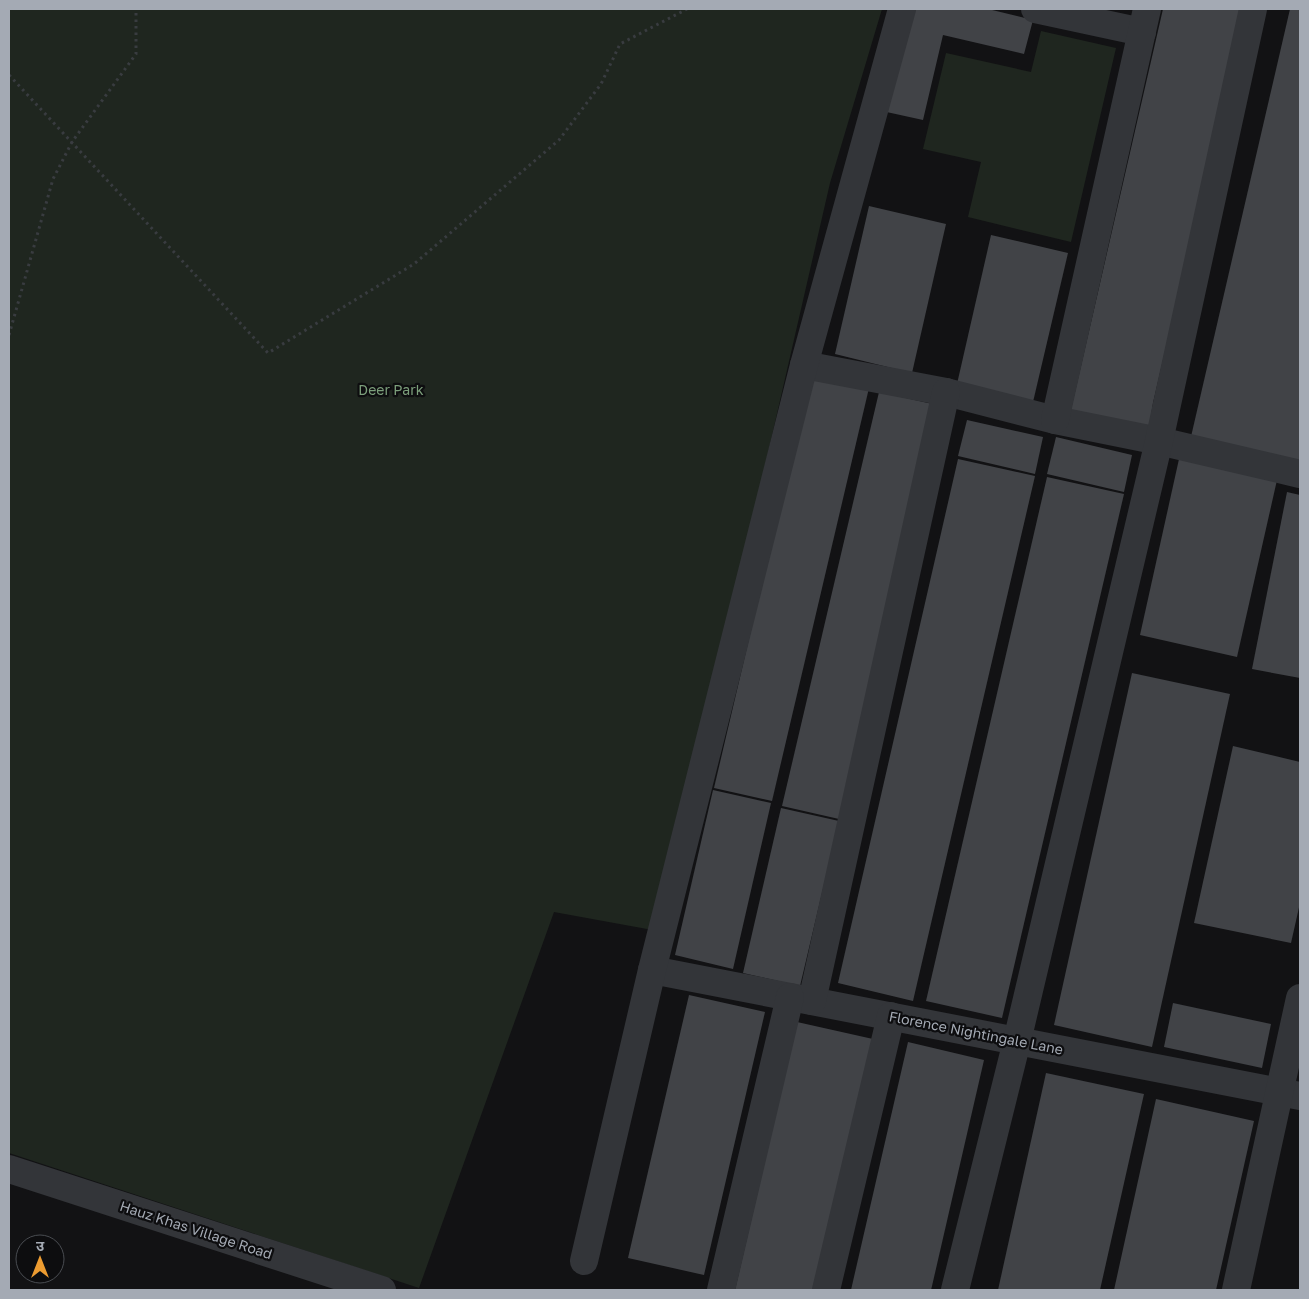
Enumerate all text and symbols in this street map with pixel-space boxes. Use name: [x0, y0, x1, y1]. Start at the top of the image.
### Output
park label: Deer Park: [358, 381, 424, 398]
street label: Florence Nightingale Lane: [888, 1007, 1065, 1058]
street label: Hauz Khas Village Road: [118, 1197, 275, 1262]
north arrow: [15, 1234, 65, 1284]
text: उ: [36, 1237, 45, 1254]

